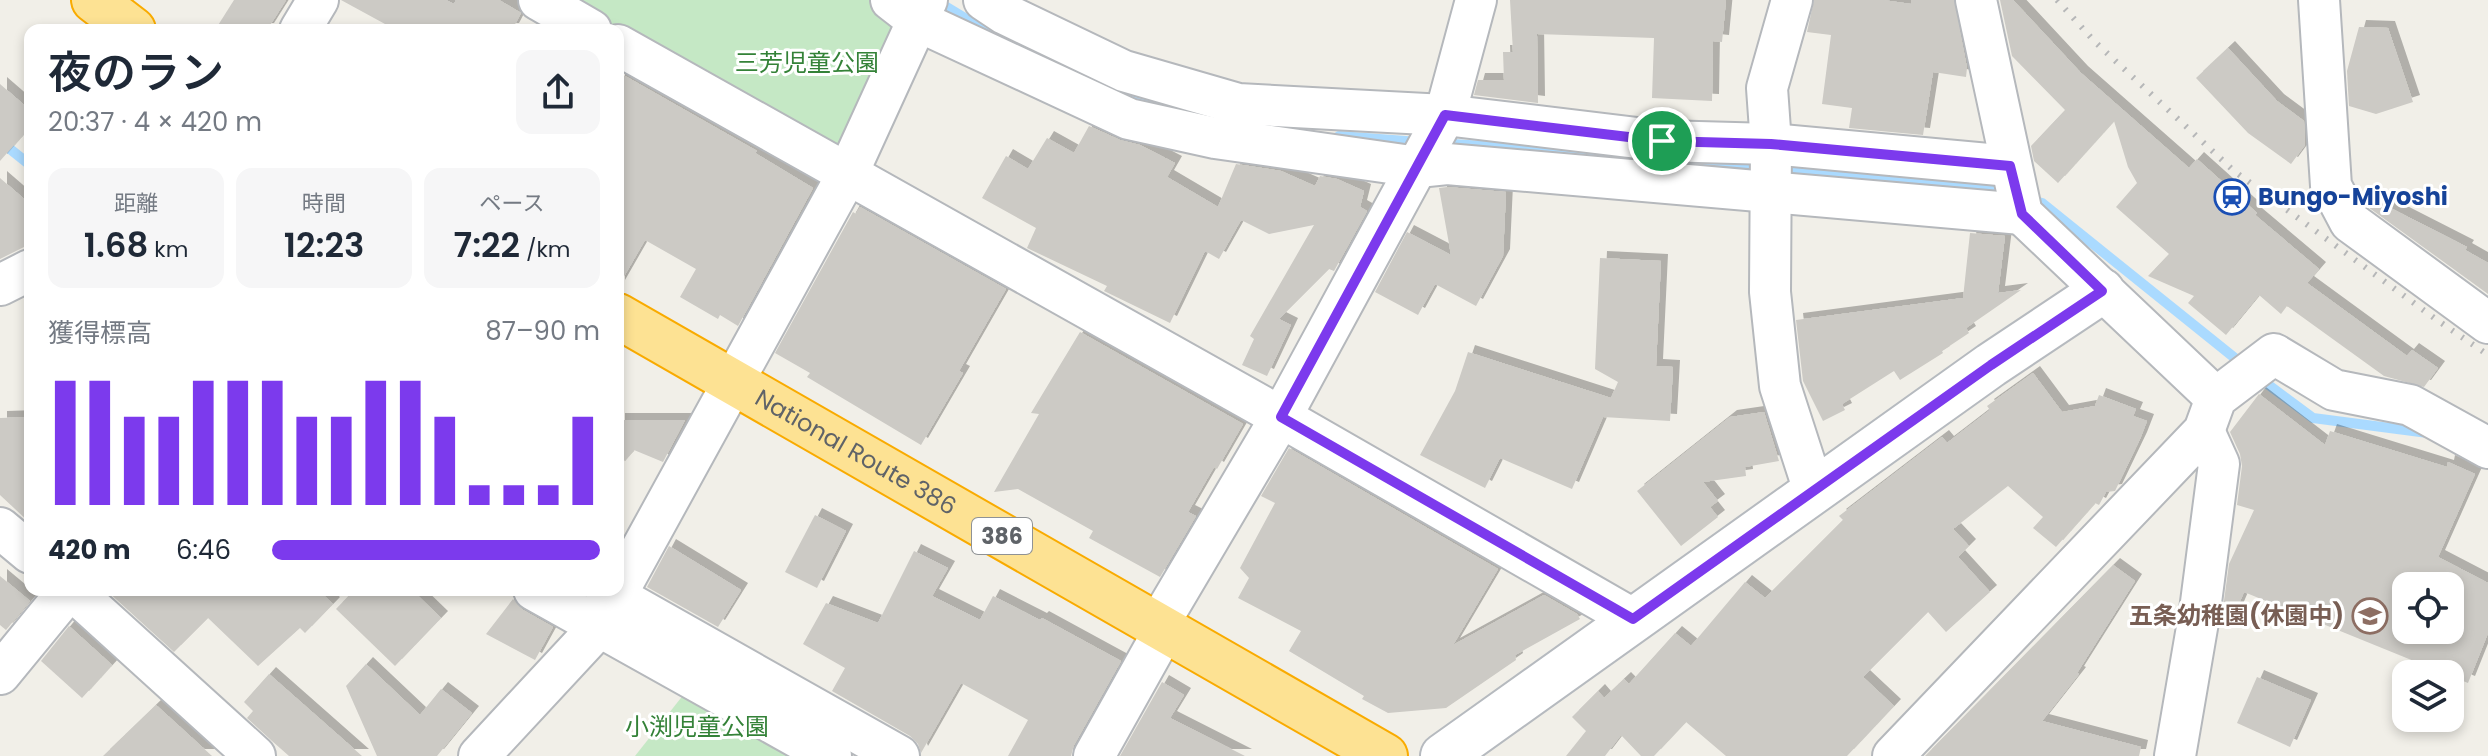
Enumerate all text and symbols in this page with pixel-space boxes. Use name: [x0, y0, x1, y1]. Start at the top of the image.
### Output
text: 夜のラン: [48, 42, 224, 103]
park label: 三芳児童公園: [735, 46, 879, 79]
button: share: [516, 50, 600, 134]
text: 20:37 · 4 × 420 m: [48, 104, 262, 140]
pin: [1628, 107, 1696, 175]
icon: arrive: [1640, 119, 1684, 163]
station icon: Bungo-Miyoshi: [2213, 178, 2251, 216]
place label: Bungo-Miyoshi: [2258, 180, 2448, 213]
text: 距離: [114, 188, 158, 219]
text: 時間: [302, 188, 346, 219]
text: ペース: [480, 188, 544, 219]
text: 1.68: [84, 221, 148, 269]
text: 12:23: [284, 221, 364, 269]
text: 7:22: [454, 221, 520, 269]
text: km: [148, 234, 188, 265]
text: /km: [520, 234, 570, 265]
text: 87–90 m: [485, 313, 600, 349]
text: 獲得標高: [48, 315, 152, 351]
street label: National Route 386: [749, 381, 963, 523]
road number: 386: [972, 518, 1032, 554]
text: 420 m: [48, 532, 130, 568]
text: 6:46: [176, 532, 231, 568]
map controls: [2392, 572, 2464, 732]
button: locate: [2392, 572, 2464, 644]
school or university icon: 五条幼稚園(休園中): [2351, 597, 2389, 635]
place label: 五条幼稚園(休園中): [2129, 599, 2344, 632]
button: layers: [2392, 660, 2464, 732]
park label: 小渕児童公園: [625, 710, 769, 743]

